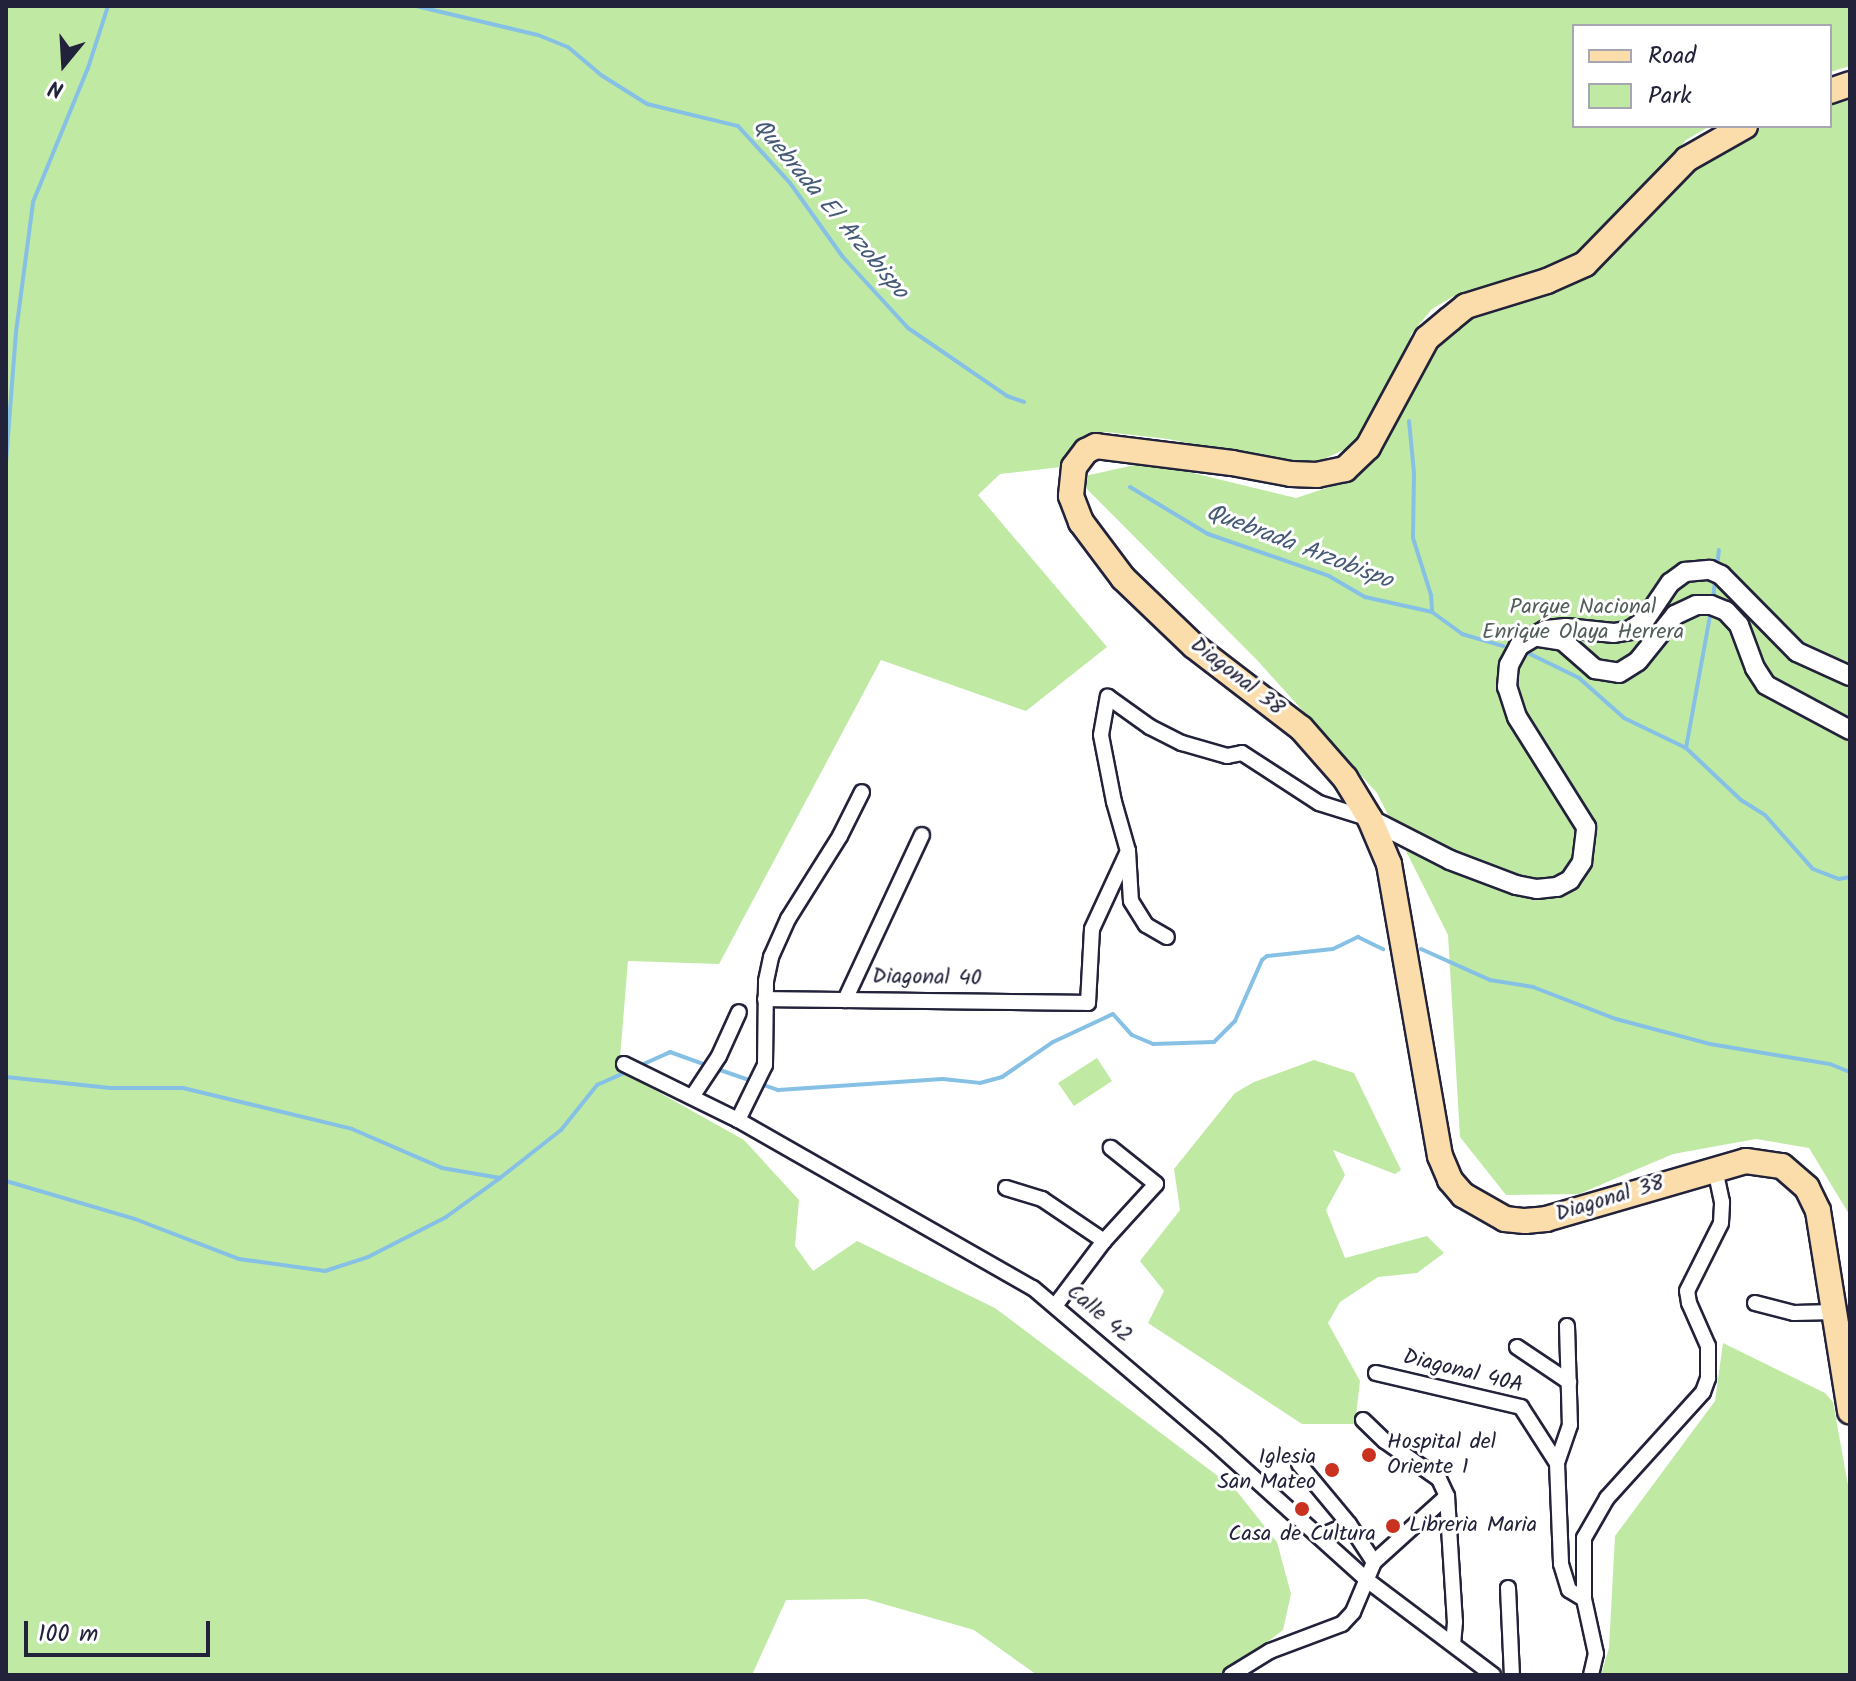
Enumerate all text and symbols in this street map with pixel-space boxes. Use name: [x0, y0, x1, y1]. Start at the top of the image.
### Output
north arrow: [24, 24, 104, 104]
legend: [1572, 24, 1832, 128]
text: Road: [1648, 37, 1696, 76]
text: N: [44, 69, 68, 106]
text: Park: [1648, 77, 1692, 116]
water label: Quebrada El Arzobispo: [746, 113, 914, 305]
water label: Quebrada Arzobispo: [1202, 498, 1396, 596]
park label: Parque Nacional Enrique Olaya Herrera: [1482, 594, 1684, 646]
street label: Diagonal 38: [1185, 632, 1289, 722]
street label: Diagonal 40: [872, 964, 982, 992]
street label: Diagonal 38: [1552, 1170, 1668, 1228]
street label: Calle 42: [1061, 1279, 1137, 1349]
street label: Diagonal 40A: [1400, 1344, 1526, 1400]
place label: Hospital del Oriente 1: [1387, 1429, 1496, 1480]
place label: Iglesia San Mateo: [1217, 1444, 1316, 1496]
marker: Hospital del Oriente 1: [1358, 1444, 1380, 1466]
marker: Iglesia San Mateo: [1323, 1461, 1341, 1479]
marker: Casa de Cultura: [1293, 1500, 1311, 1518]
place label: Libreria Maria: [1409, 1513, 1537, 1539]
marker: Libreria Maria: [1384, 1517, 1402, 1535]
place label: Casa de Cultura: [1228, 1522, 1376, 1548]
scale bar: [28, 1605, 214, 1655]
text: 100 m: [38, 1615, 98, 1654]

